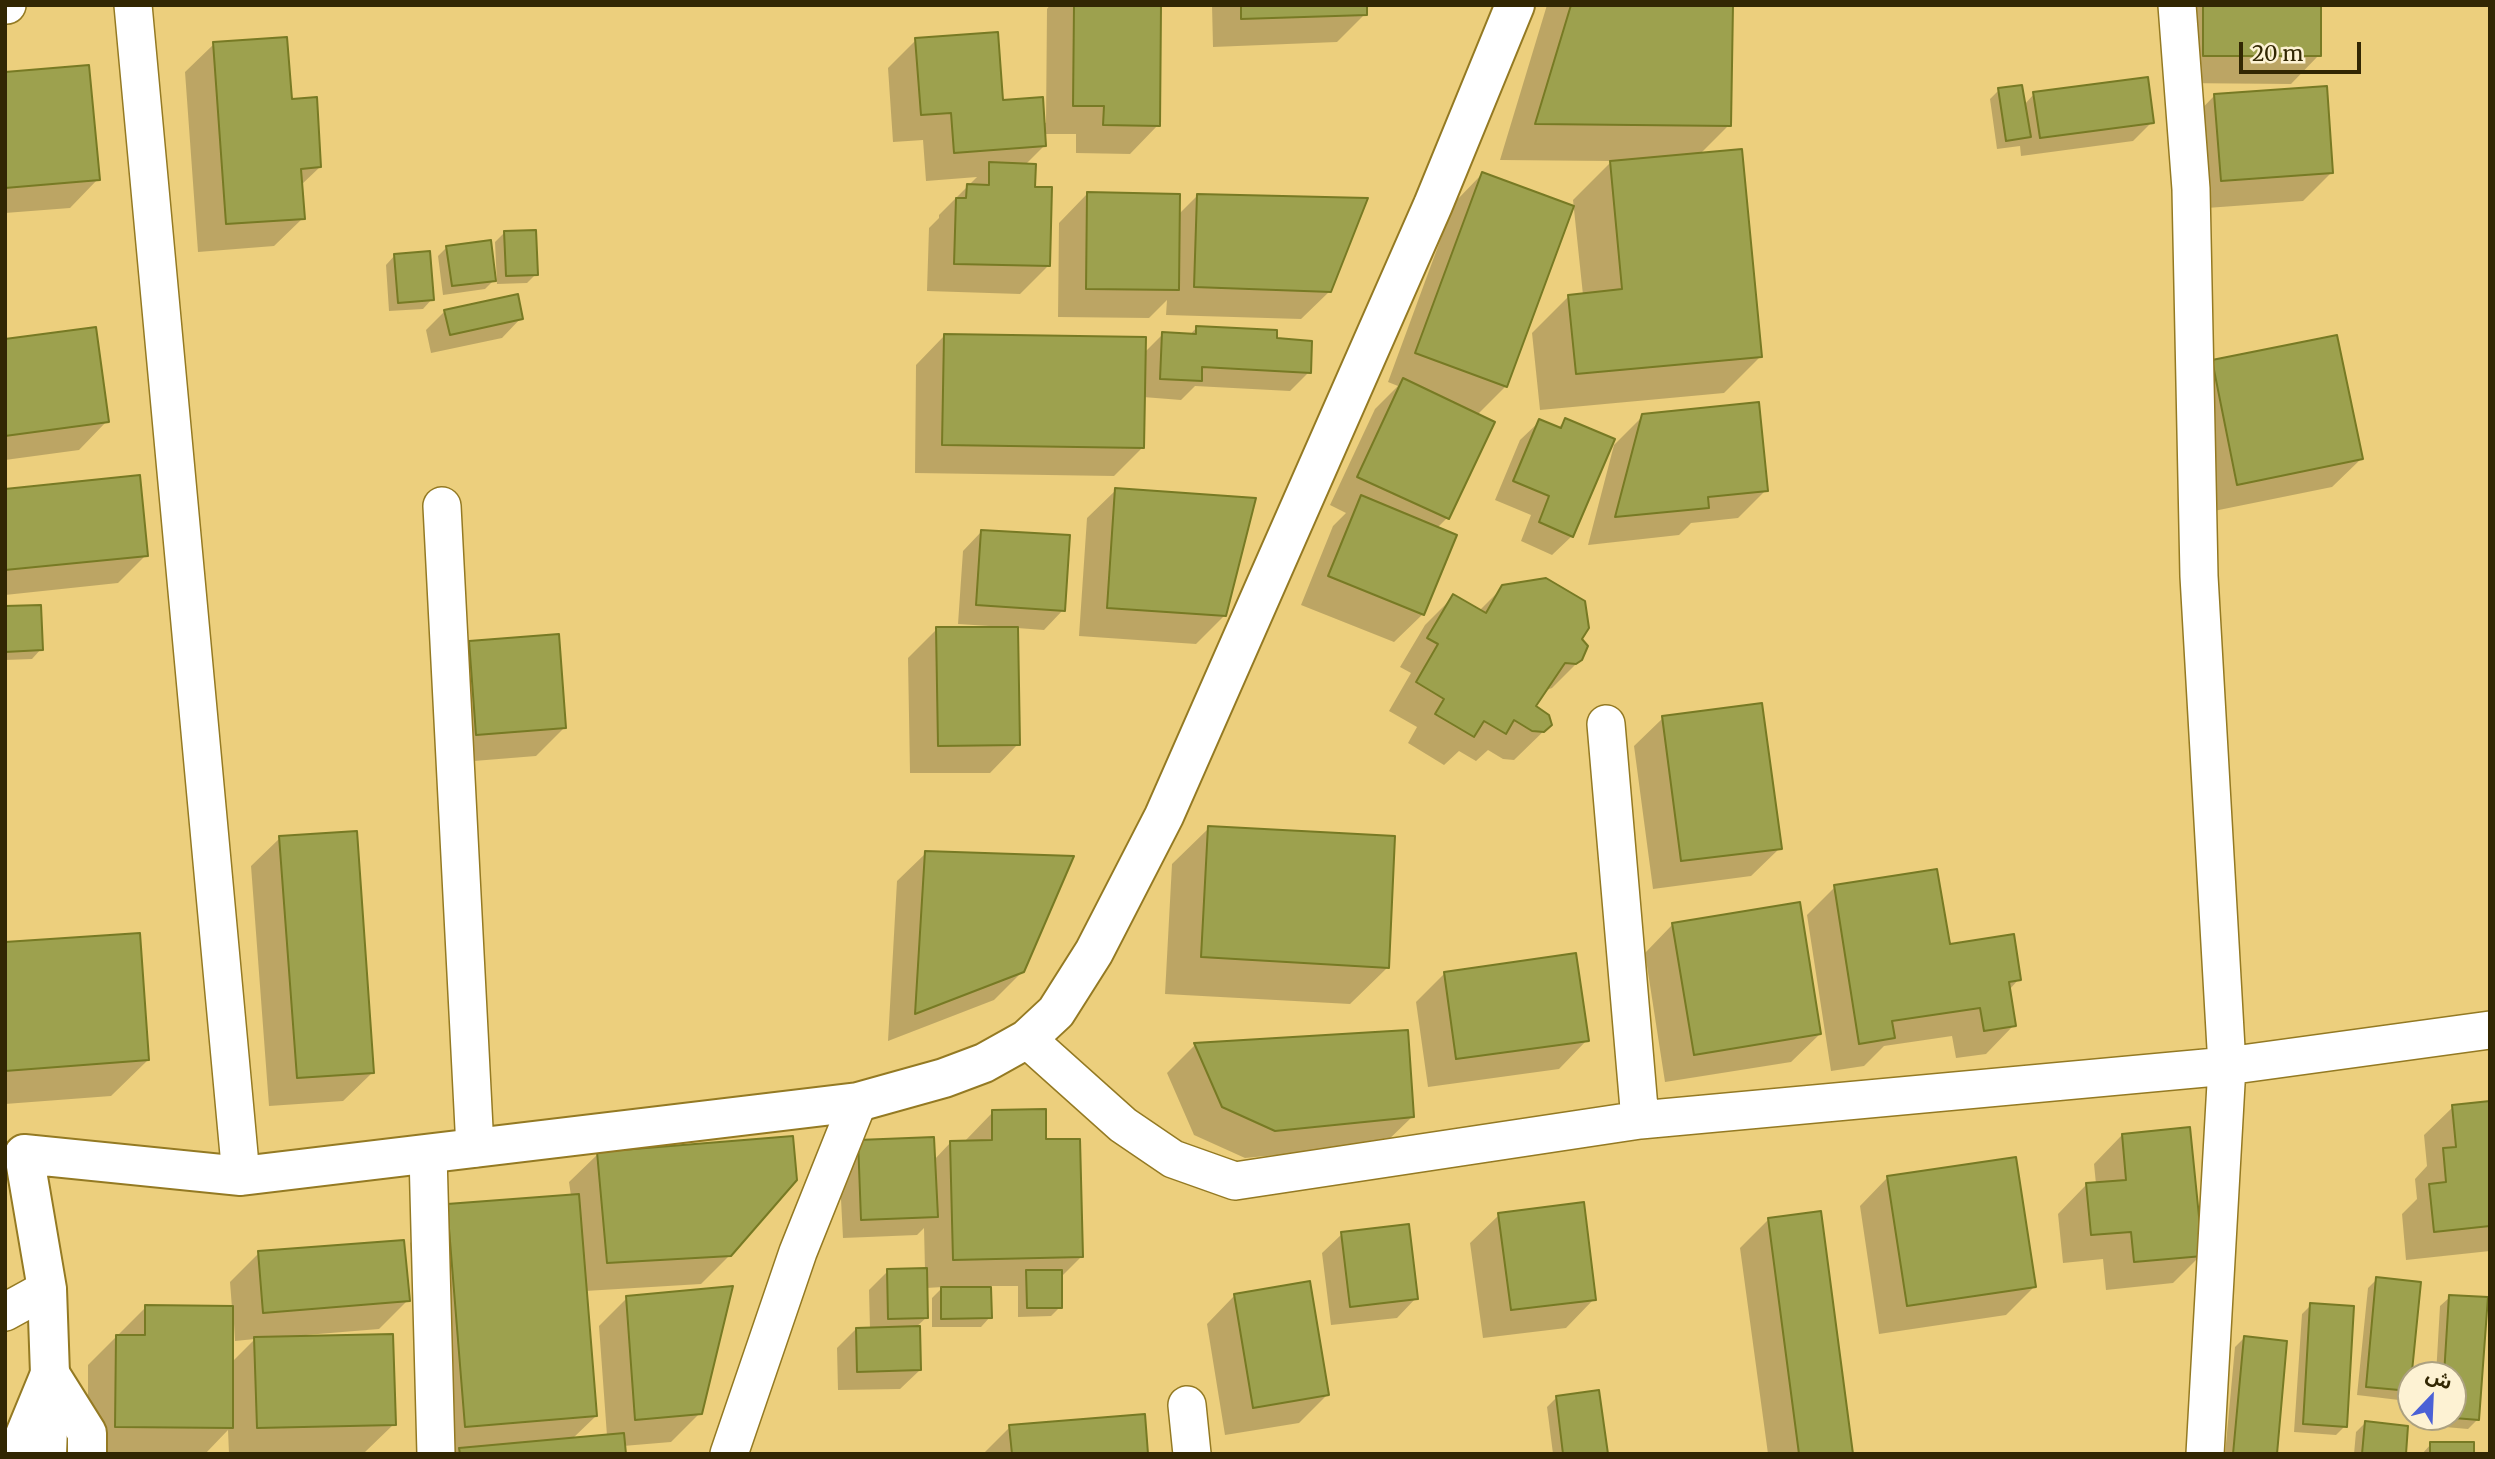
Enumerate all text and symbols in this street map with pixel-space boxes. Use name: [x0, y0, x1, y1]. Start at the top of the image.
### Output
scale bar: [2243, 28, 2366, 72]
text: 20 m: [2252, 40, 2303, 67]
north arrow: [2397, 1361, 2467, 1431]
text: ش: [2423, 1362, 2456, 1395]

